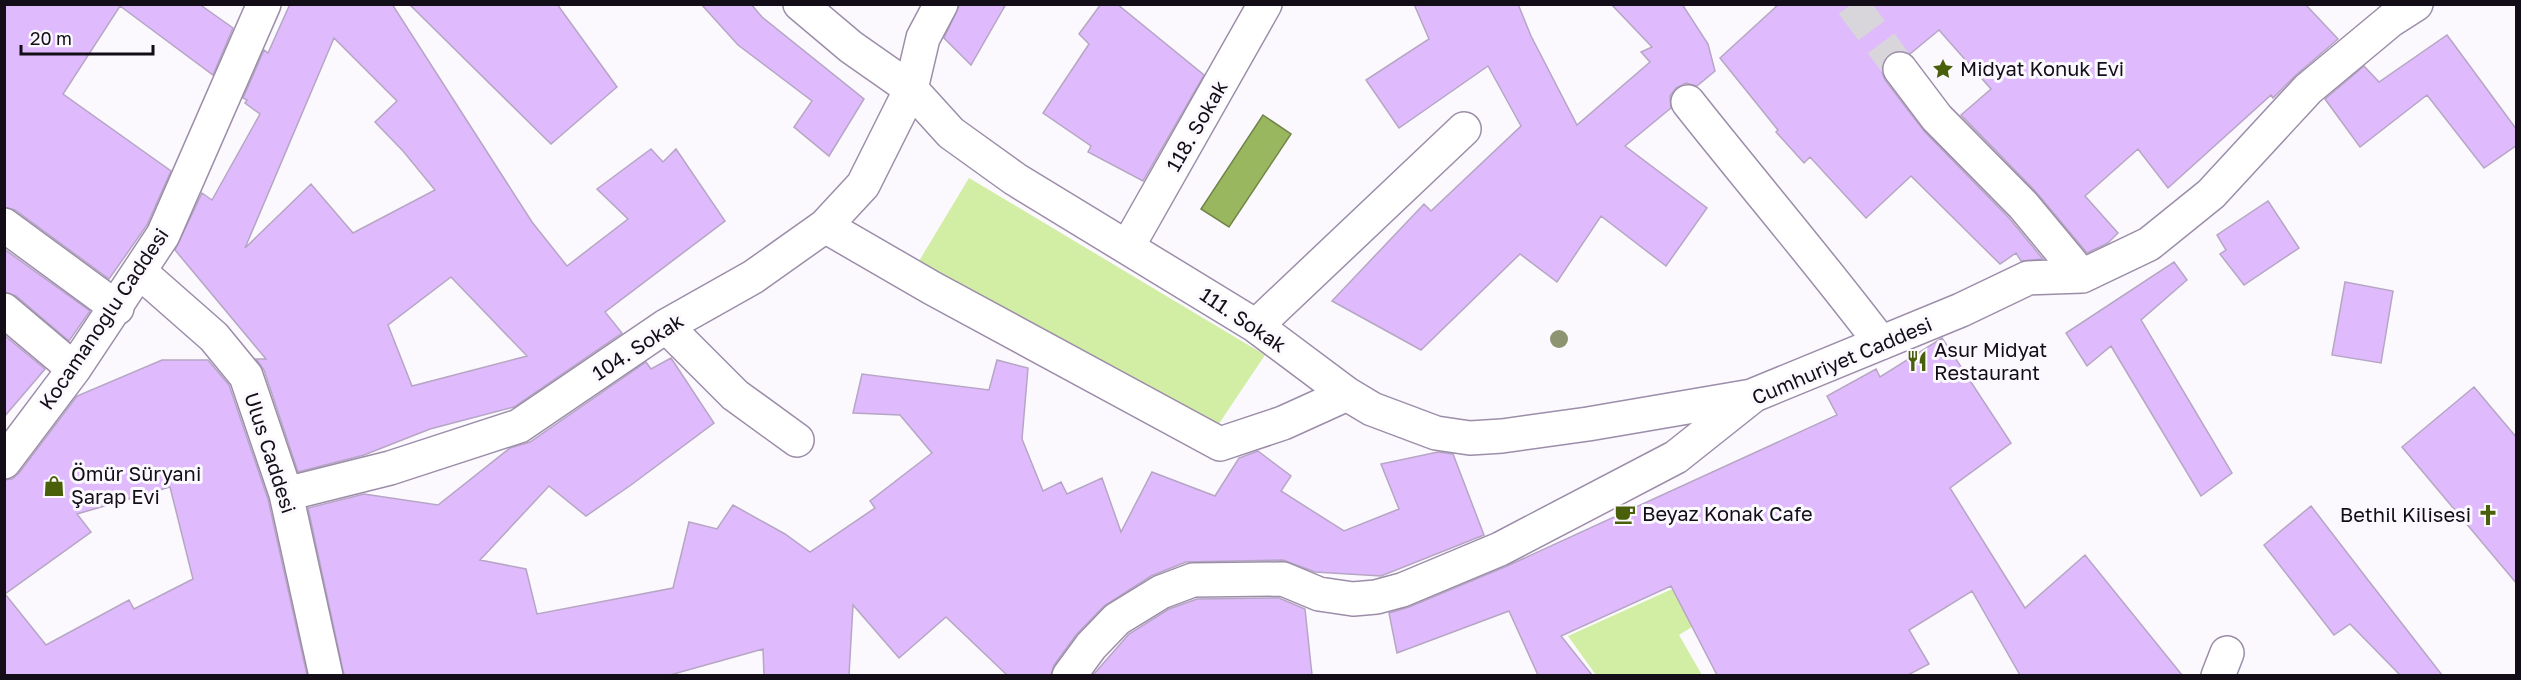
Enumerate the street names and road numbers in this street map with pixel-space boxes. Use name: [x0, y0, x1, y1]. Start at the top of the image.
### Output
street label: 118. Sokak: [1160, 76, 1232, 175]
street label: Kocamanoğlu Caddesi: [33, 223, 173, 414]
street label: 111. Sokak: [1196, 282, 1291, 357]
street label: 104. Sokak: [587, 308, 688, 384]
street label: Cumhuriyet Caddesi: [1748, 311, 1935, 409]
street label: Ulus Caddesi: [240, 389, 302, 516]

